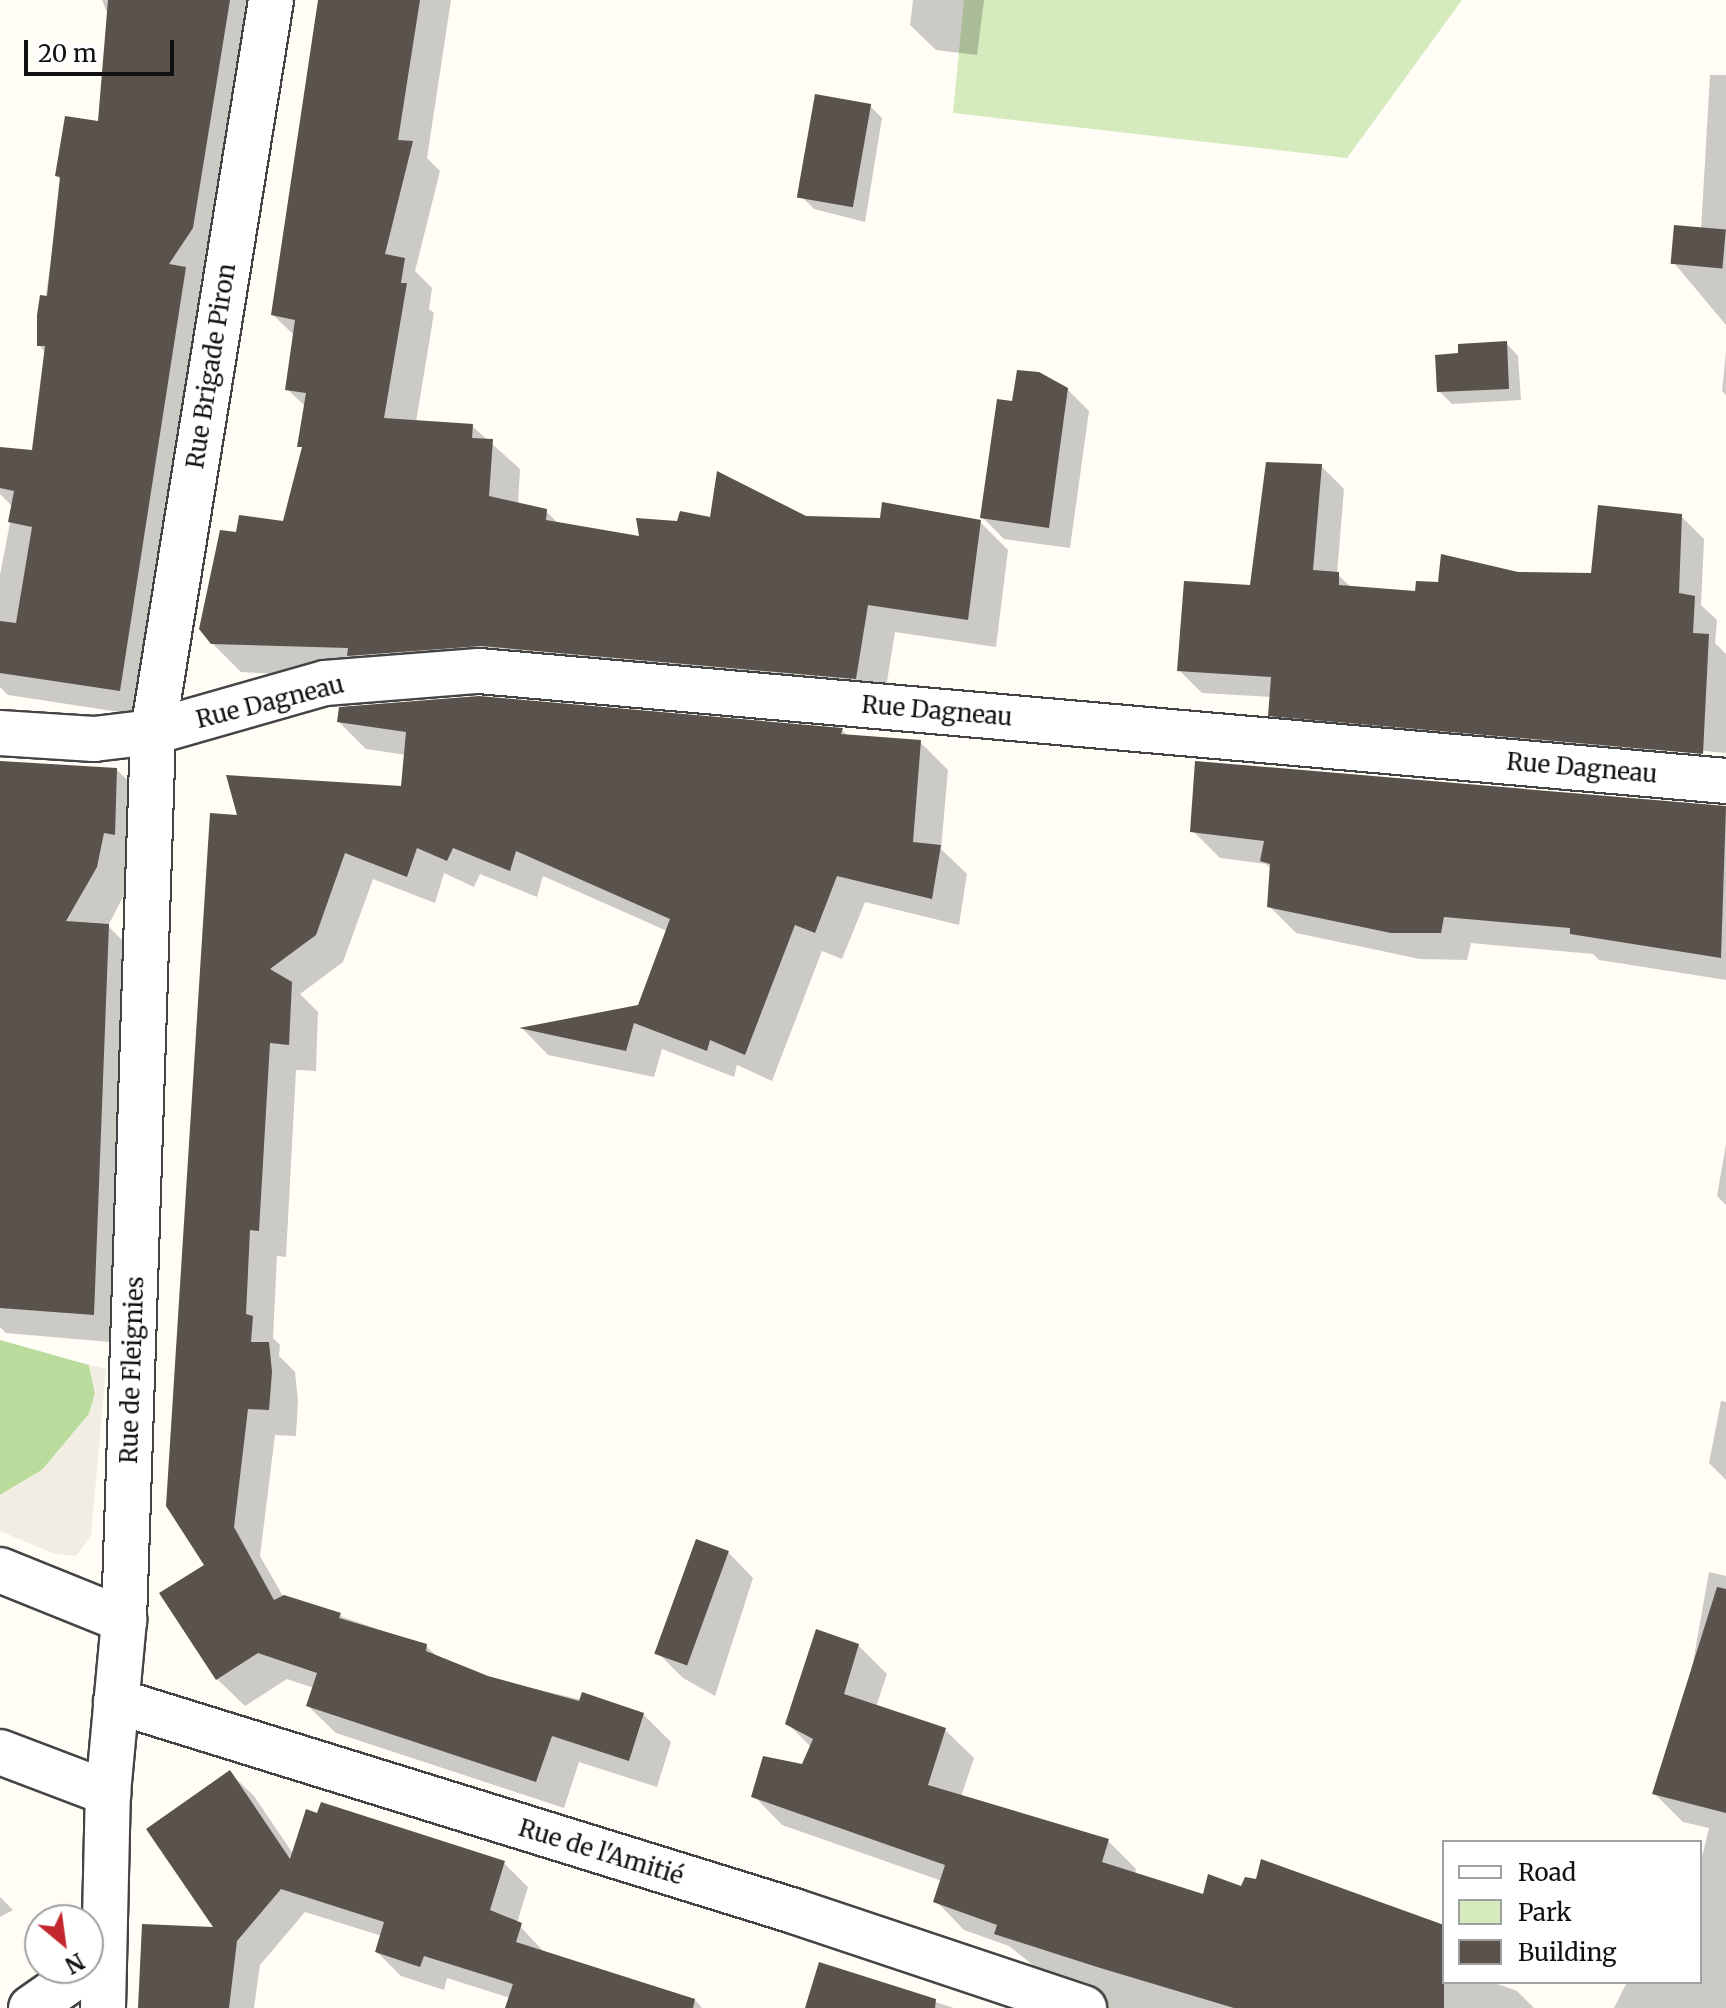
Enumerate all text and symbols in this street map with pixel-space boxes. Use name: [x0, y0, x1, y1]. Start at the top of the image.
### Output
scale bar: [28, 24, 178, 74]
text: 20 m: [38, 38, 97, 69]
street label: Rue Brigade Piron: [181, 261, 241, 471]
street label: Rue Dagneau: [193, 670, 347, 734]
street label: Rue Dagneau: [860, 690, 1014, 732]
street label: Rue Dagneau: [1505, 747, 1659, 789]
street label: Rue de Fleignies: [114, 1276, 150, 1464]
street label: Rue de l'Amitié: [515, 1813, 687, 1891]
legend: [1442, 1840, 1702, 1984]
text: Road: [1518, 1857, 1576, 1888]
text: Park: [1518, 1897, 1571, 1928]
north arrow: [24, 1904, 104, 1984]
text: Building: [1518, 1937, 1617, 1968]
text: N: [60, 1947, 89, 1980]

